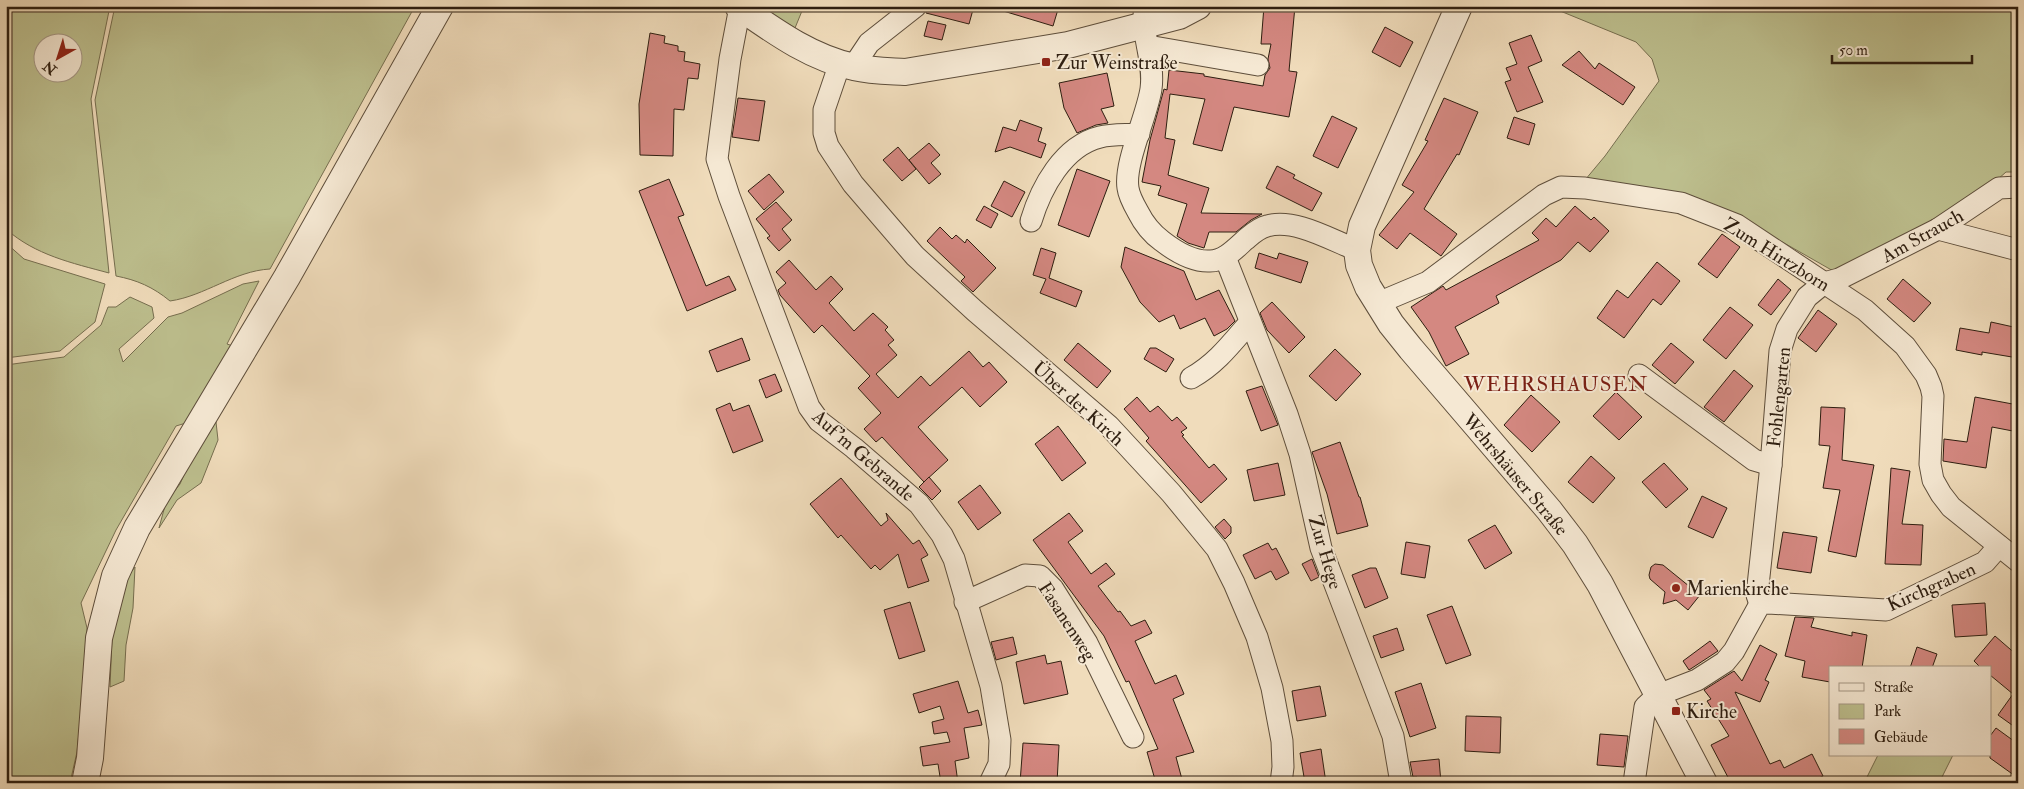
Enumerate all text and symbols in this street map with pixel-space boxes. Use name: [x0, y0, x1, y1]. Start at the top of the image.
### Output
north arrow: [32, 32, 82, 82]
scale bar: [1832, 32, 1972, 64]
text: 50 m: [1839, 41, 1868, 60]
place label: Zur Weinstraße: [1056, 51, 1177, 75]
marker: Zur Weinstraße: [1040, 56, 1052, 68]
text: N: [40, 57, 61, 79]
street label: Am Strauch: [1876, 204, 1968, 269]
street label: Zum Hirtzborn: [1719, 213, 1834, 297]
street label: Fohlengarten: [1762, 345, 1796, 449]
street label: Über der Kirch: [1027, 356, 1129, 451]
district label: WEHRSHAUSEN: [1463, 371, 1648, 398]
street label: Auf'm Gebrande: [806, 404, 920, 507]
street label: Wehrshäuser Straße: [1457, 408, 1573, 541]
street label: Zur Hege: [1302, 513, 1348, 592]
street label: Kirchgraben: [1883, 557, 1980, 617]
street label: Fasanenweg: [1033, 577, 1102, 666]
place label: Marienkirche: [1686, 577, 1789, 601]
marker: Marienkirche: [1670, 582, 1682, 594]
legend: [1829, 666, 1992, 756]
text: Straße: [1874, 678, 1913, 697]
place label: Kirche: [1686, 700, 1737, 724]
text: Park: [1874, 702, 1901, 721]
marker: Kirche: [1670, 705, 1682, 717]
text: Gebäude: [1874, 728, 1928, 747]

